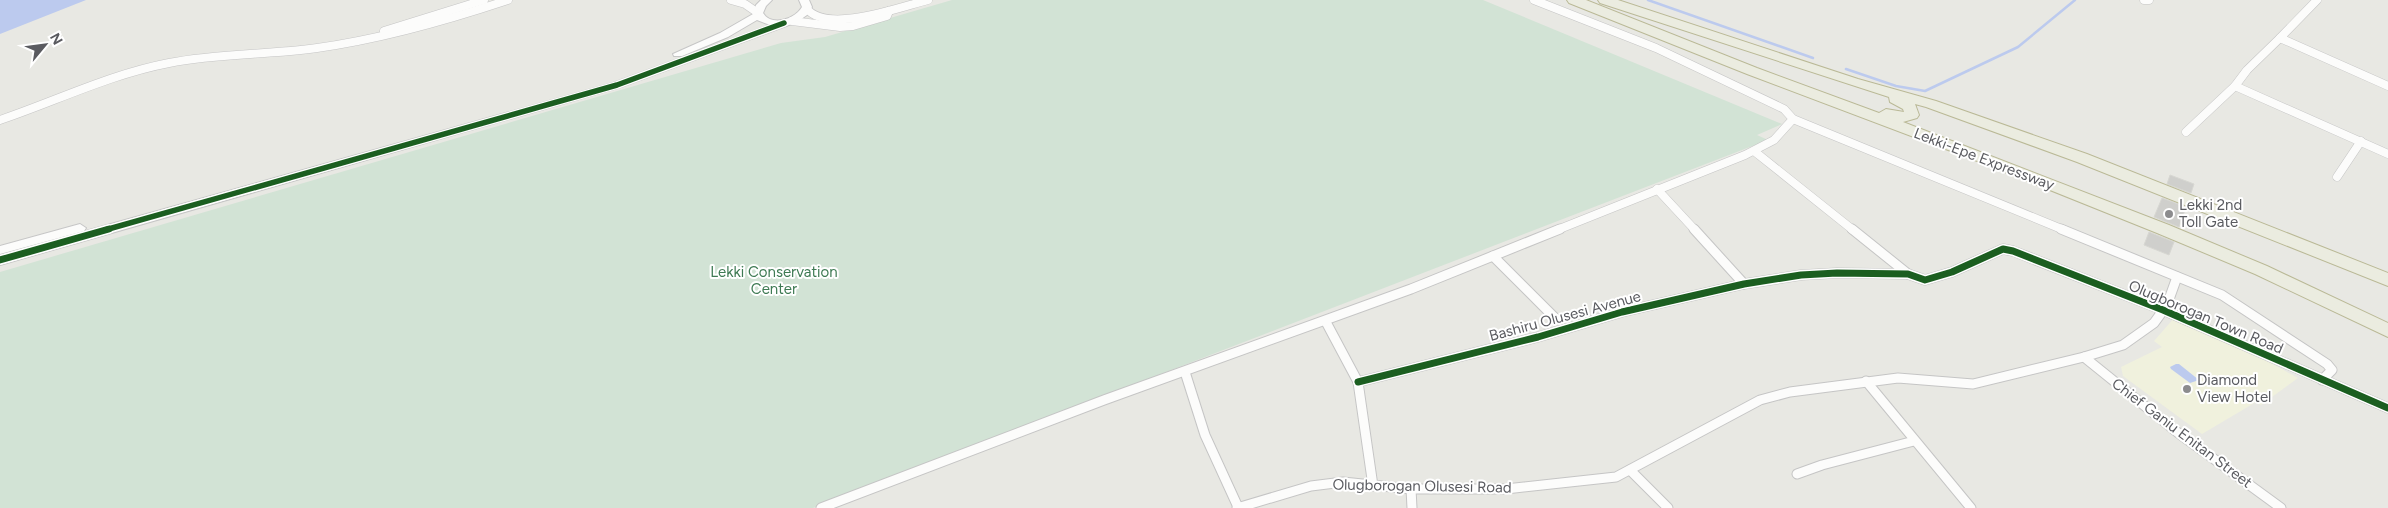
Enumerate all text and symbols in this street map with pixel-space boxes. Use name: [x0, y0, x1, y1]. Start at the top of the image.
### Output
north arrow: [20, 20, 70, 70]
text: N: [46, 30, 66, 48]
street label: Lekki-Epe Expressway: [1911, 124, 2057, 194]
place label: Lekki 2nd Toll Gate: [2179, 196, 2242, 231]
marker: Lekki 2nd Toll Gate: [2163, 208, 2175, 220]
park label: Lekki Conservation Center: [710, 263, 838, 298]
street label: Olugborogan Town Road: [2126, 276, 2286, 358]
street label: Bashiru Olusesi Avenue: [1487, 287, 1643, 345]
place label: Diamond View Hotel: [2197, 371, 2271, 406]
street label: Chief Ganiu Enitan Street: [2108, 374, 2256, 492]
marker: Diamond View Hotel: [2181, 383, 2193, 395]
street label: Olugborogan Olusesi Road: [1332, 475, 1512, 497]

